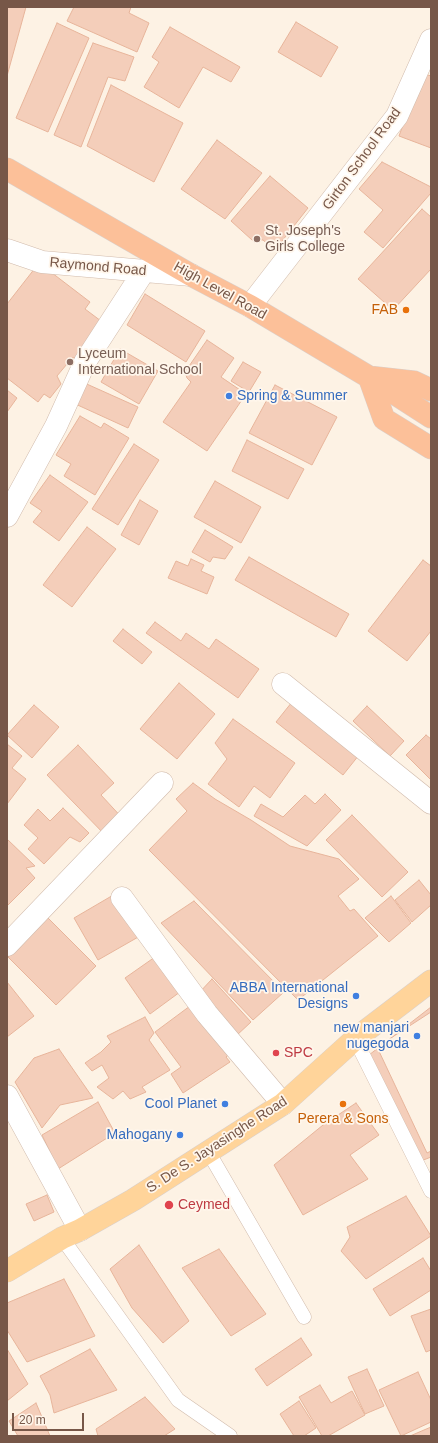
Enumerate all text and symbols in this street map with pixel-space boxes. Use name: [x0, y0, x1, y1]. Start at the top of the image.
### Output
street label: Girton School Road: [319, 105, 405, 213]
place label: St. Joseph's Girls College: [265, 223, 345, 256]
marker: St. Joseph's Girls College: [252, 234, 262, 244]
street label: Raymond Road: [49, 254, 147, 280]
street label: High Level Road: [171, 259, 269, 323]
place label: FAB: [372, 302, 398, 318]
marker: FAB: [401, 305, 411, 315]
place label: Lyceum International School: [78, 346, 202, 378]
marker: Lyceum International School: [65, 357, 75, 367]
place label: Spring & Summer: [237, 388, 347, 404]
marker: Spring & Summer: [224, 391, 234, 401]
place label: ABBA International Designs: [230, 980, 348, 1012]
marker: ABBA International Designs: [351, 991, 361, 1001]
place label: new manjari nugegoda: [334, 1020, 409, 1052]
marker: new manjari nugegoda: [412, 1031, 422, 1041]
place label: SPC: [284, 1045, 313, 1061]
marker: SPC: [271, 1048, 281, 1058]
street label: S. De S. Jayasinghe Road: [144, 1093, 290, 1197]
place label: Cool Planet: [145, 1096, 217, 1112]
marker: Cool Planet: [220, 1099, 230, 1109]
marker: Perera & Sons: [338, 1099, 348, 1109]
place label: Perera & Sons: [297, 1111, 389, 1127]
place label: Mahogany: [107, 1127, 172, 1143]
marker: Mahogany: [175, 1130, 185, 1140]
place label: Ceymed: [178, 1197, 230, 1213]
marker: Ceymed: [163, 1199, 175, 1211]
scale bar: [14, 1405, 86, 1431]
text: 20 m: [19, 1413, 46, 1427]

